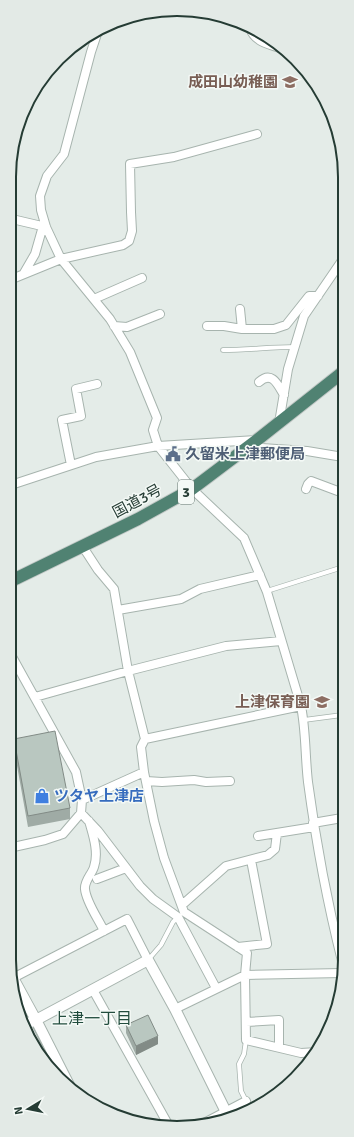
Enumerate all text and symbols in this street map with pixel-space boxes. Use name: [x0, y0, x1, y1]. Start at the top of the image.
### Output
place label: 成田山幼稚園: [188, 73, 278, 91]
school or university icon: 成田山幼稚園: [281, 73, 299, 91]
public building icon: 久留米上津郵便局: [164, 445, 182, 463]
place label: 久留米上津郵便局: [185, 445, 305, 463]
road number: 3: [178, 480, 194, 504]
street label: 国道3号: [109, 481, 165, 521]
place label: 上津保育園: [235, 693, 310, 711]
school or university icon: 上津保育園: [313, 693, 331, 711]
shop icon: ツタヤ上津店: [33, 787, 51, 805]
place label: ツタヤ上津店: [54, 787, 144, 805]
district label: 上津一丁目: [52, 1009, 132, 1029]
north arrow: [8, 1089, 48, 1129]
text: N: [12, 1106, 26, 1116]

